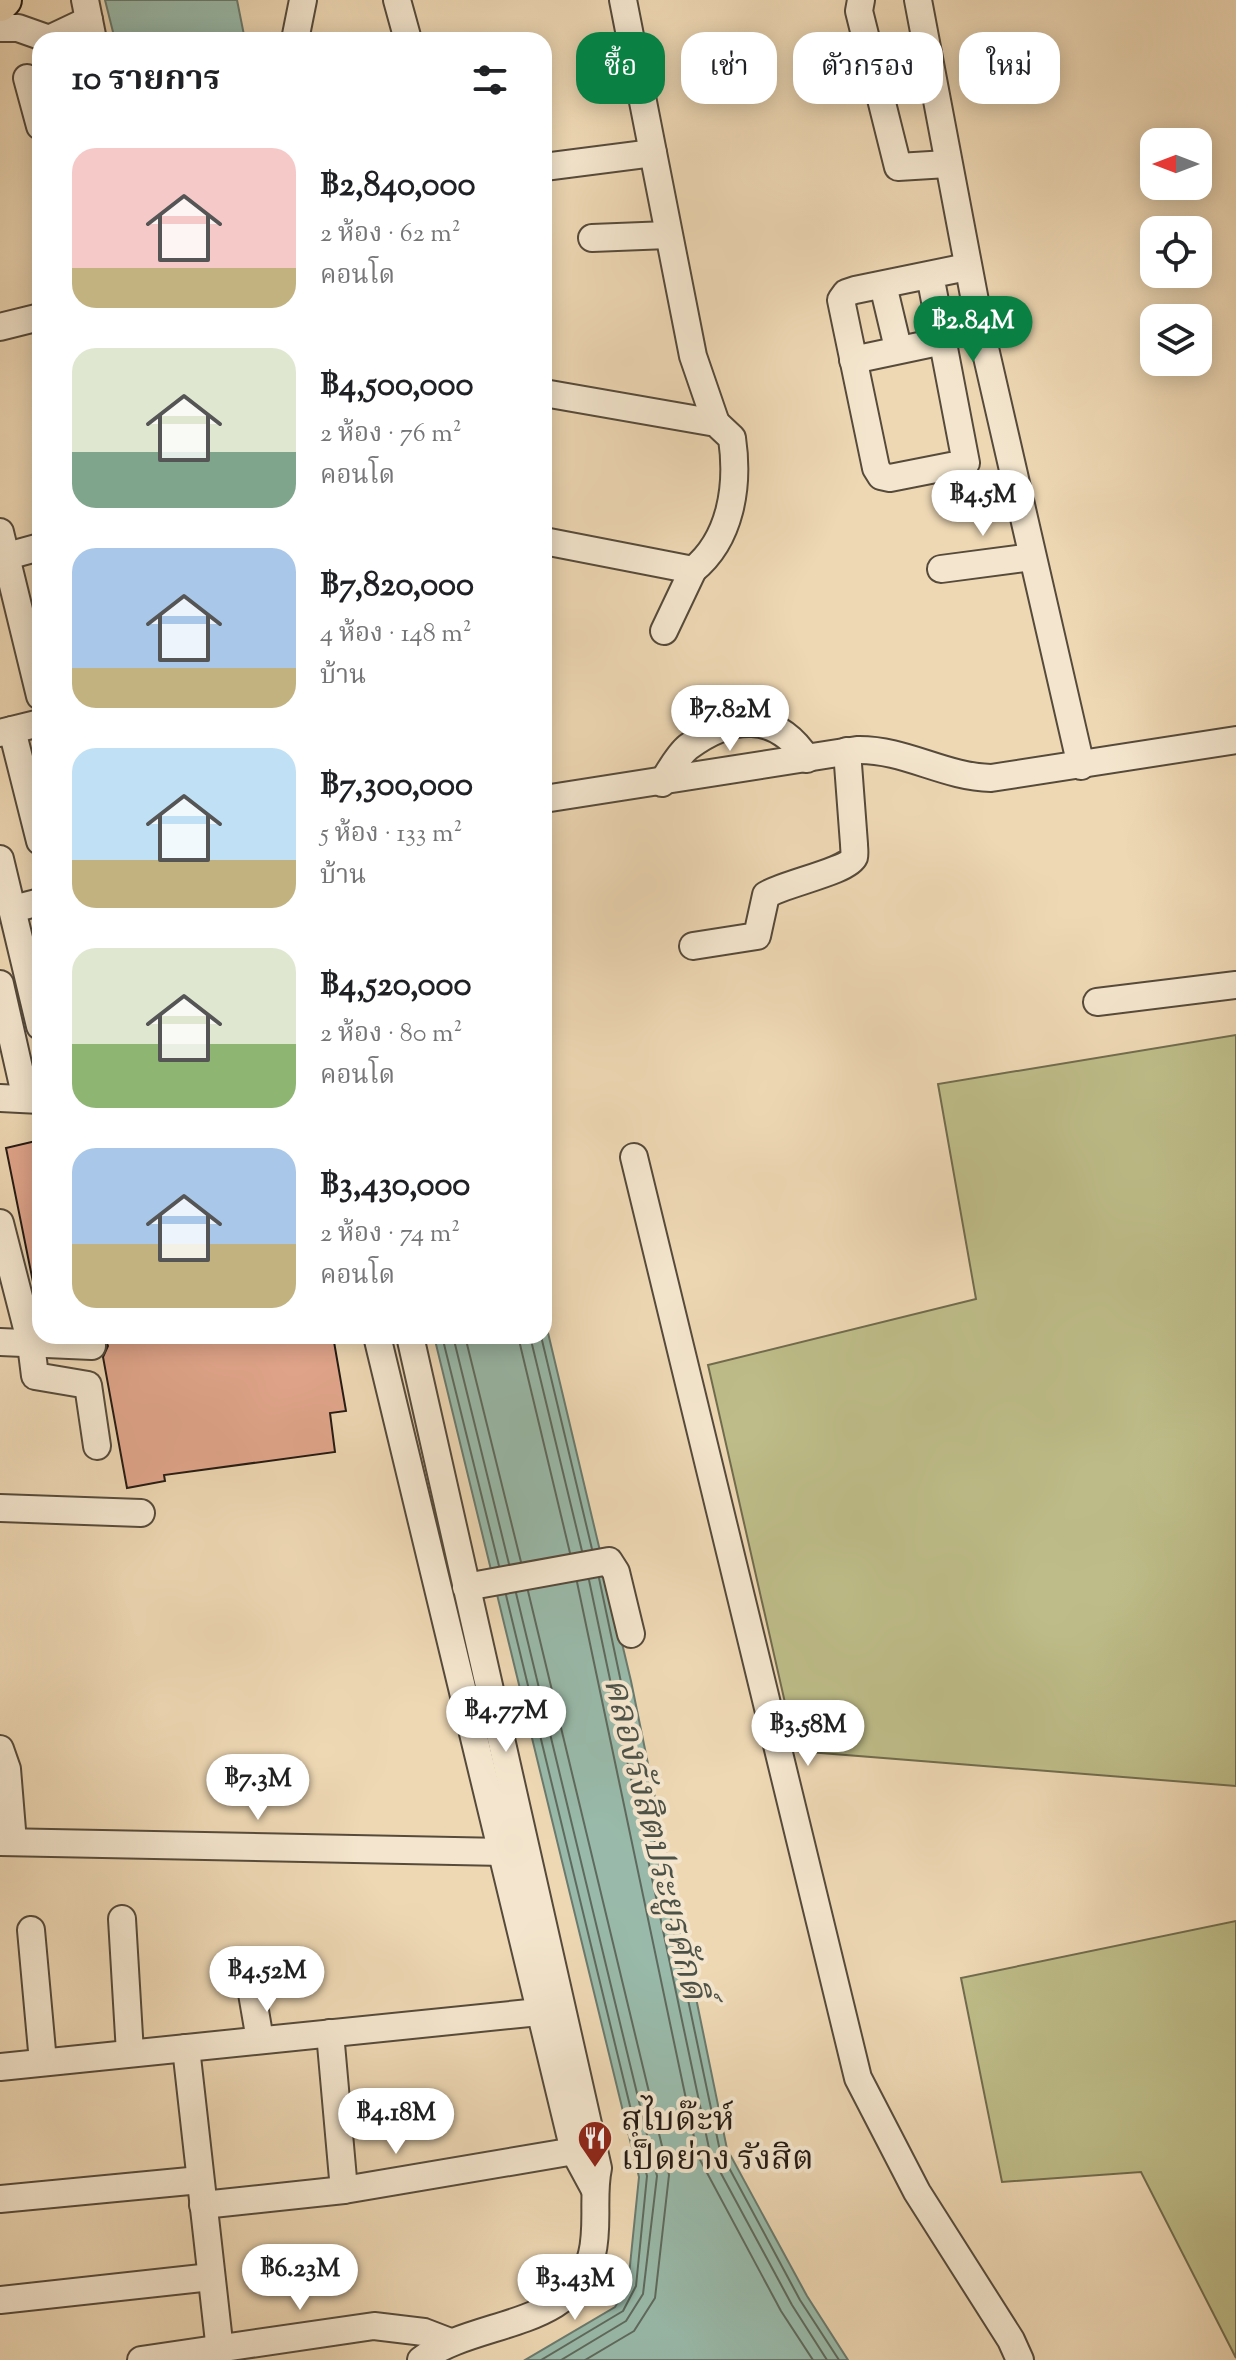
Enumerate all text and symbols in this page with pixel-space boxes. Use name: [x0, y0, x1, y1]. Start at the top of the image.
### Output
chip: ซื้อ: [576, 32, 665, 104]
chip: เช่า: [681, 32, 777, 104]
chip: ตัวกรอง: [793, 32, 943, 104]
chip: ใหม่: [959, 32, 1060, 104]
text: 10 รายการ: [72, 56, 221, 105]
icon: filters: [468, 58, 512, 102]
north arrow: [1140, 128, 1212, 200]
map controls: [1140, 128, 1212, 376]
text: ฿2,840,000: [320, 162, 475, 211]
icon: home: [136, 180, 232, 276]
text: 2 ห้อง · 62 m²: [320, 216, 460, 253]
button: locate: [1140, 216, 1212, 288]
text: คอนโด: [320, 258, 395, 295]
pin: ฿2.84M: [908, 296, 1038, 364]
text: ฿2.84M: [932, 303, 1015, 340]
button: layers: [1140, 304, 1212, 376]
text: ฿4,500,000: [320, 362, 473, 411]
icon: home: [136, 380, 232, 476]
text: 2 ห้อง · 76 m²: [320, 416, 462, 453]
text: คอนโด: [320, 458, 395, 495]
pin: ฿4.5M: [927, 470, 1039, 538]
text: ฿4.5M: [950, 477, 1016, 514]
text: ฿7,820,000: [320, 562, 474, 611]
icon: home: [136, 580, 232, 676]
text: 4 ห้อง · 148 m²: [320, 616, 471, 653]
text: บ้าน: [320, 658, 366, 695]
pin: ฿7.82M: [665, 685, 795, 753]
text: ฿7.82M: [689, 692, 771, 729]
text: ฿7,300,000: [320, 762, 473, 811]
icon: home: [136, 780, 232, 876]
text: 5 ห้อง · 133 m²: [320, 816, 462, 853]
text: บ้าน: [320, 858, 366, 895]
text: ฿4,520,000: [320, 962, 471, 1011]
icon: home: [136, 980, 232, 1076]
text: 2 ห้อง · 80 m²: [320, 1016, 462, 1053]
text: คอนโด: [320, 1058, 395, 1095]
text: ฿3,430,000: [320, 1162, 470, 1211]
icon: home: [136, 1180, 232, 1276]
text: 2 ห้อง · 74 m²: [320, 1216, 460, 1253]
text: คอนโด: [320, 1258, 395, 1295]
water label: คลองรังสิตประยูรศักดิ์: [588, 1672, 724, 2015]
pin: ฿4.77M: [441, 1686, 571, 1754]
text: ฿4.77M: [464, 1693, 548, 1730]
pin: ฿3.58M: [743, 1700, 873, 1768]
text: ฿3.58M: [769, 1707, 847, 1744]
pin: ฿7.3M: [202, 1754, 314, 1822]
text: ฿7.3M: [224, 1761, 292, 1798]
pin: ฿4.52M: [202, 1946, 332, 2014]
text: ฿4.52M: [227, 1953, 307, 1990]
pin: ฿4.18M: [331, 2088, 461, 2156]
text: ฿4.18M: [356, 2095, 436, 2132]
place label: สุไบด๊ะห์ เป็ดย่าง รังสิต: [621, 2095, 814, 2185]
restaurant icon: สุไบด๊ะห์ เป็ดย่าง รังสิต: [576, 2119, 614, 2169]
pin: ฿6.23M: [235, 2244, 365, 2312]
text: ฿6.23M: [260, 2251, 340, 2288]
pin: ฿3.43M: [510, 2254, 640, 2322]
text: ฿3.43M: [535, 2261, 615, 2298]

